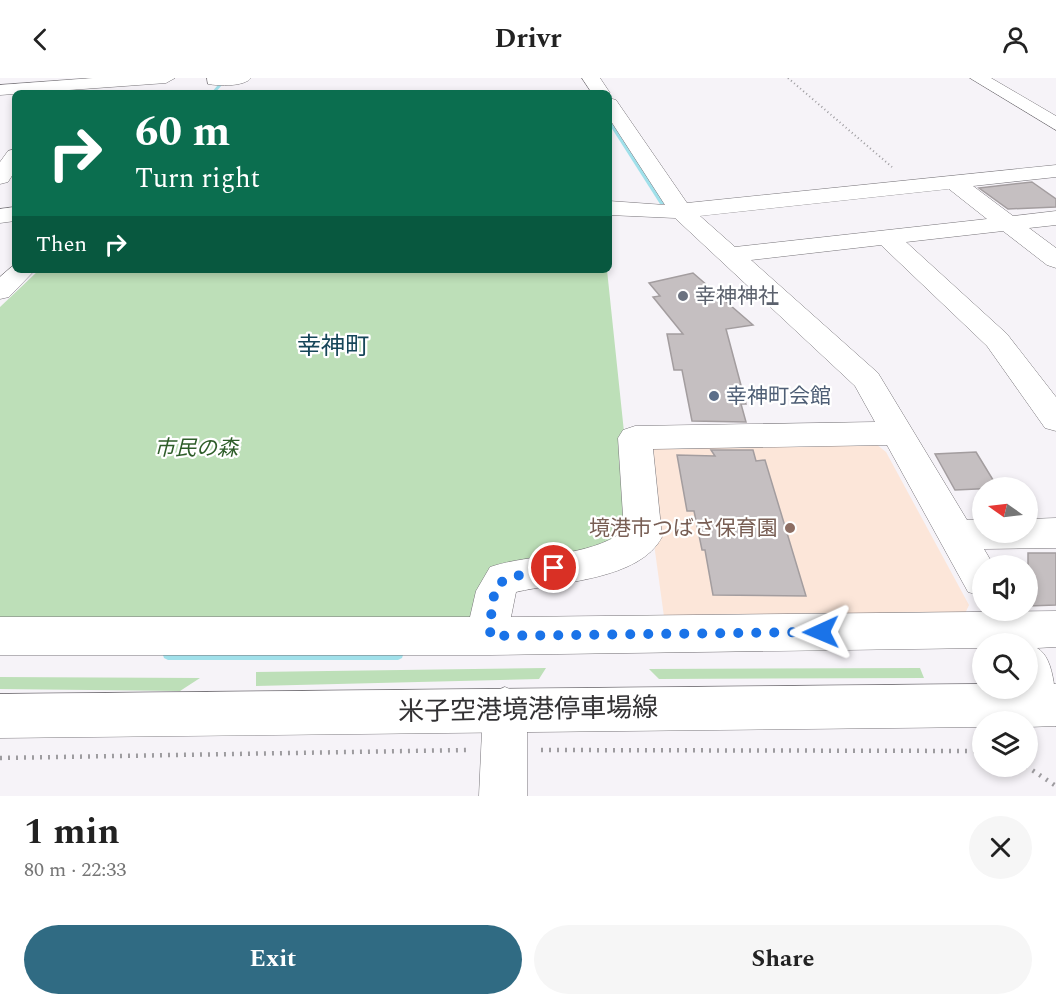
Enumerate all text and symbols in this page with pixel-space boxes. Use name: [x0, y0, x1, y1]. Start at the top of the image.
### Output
text: Drivr: [495, 18, 561, 60]
icon: back: [24, 23, 57, 56]
icon: person: [999, 23, 1032, 56]
text: 60 m: [135, 101, 230, 164]
icon: right: [36, 114, 114, 192]
text: Turn right: [135, 158, 260, 200]
text: Then: [36, 228, 87, 261]
icon: right: [99, 228, 132, 261]
place label: 幸神神社: [695, 281, 779, 313]
marker: 幸神神社: [676, 289, 690, 303]
district label: 幸神町: [297, 329, 369, 365]
place label: 幸神町会館: [726, 381, 831, 413]
marker: 幸神町会館: [707, 389, 721, 403]
park label: 市民の森: [154, 433, 240, 465]
north arrow: [972, 477, 1038, 543]
map controls: [972, 477, 1038, 777]
place label: 境港市つばさ保育園: [589, 513, 778, 545]
marker: 境港市つばさ保育園: [783, 521, 797, 535]
pin: [528, 542, 579, 593]
icon: arrive: [537, 551, 570, 584]
button: sound: [972, 555, 1038, 621]
position arrow: [789, 600, 853, 664]
button: search: [972, 633, 1038, 699]
street label: 米子空港境港停車場線: [398, 688, 658, 732]
button: layers: [972, 711, 1038, 777]
text: 1 min: [24, 805, 120, 860]
button: close: [969, 816, 1032, 879]
text: 80 m · 22:33: [24, 855, 126, 885]
button: Exit: [24, 925, 522, 994]
button: Share: [534, 925, 1032, 994]

